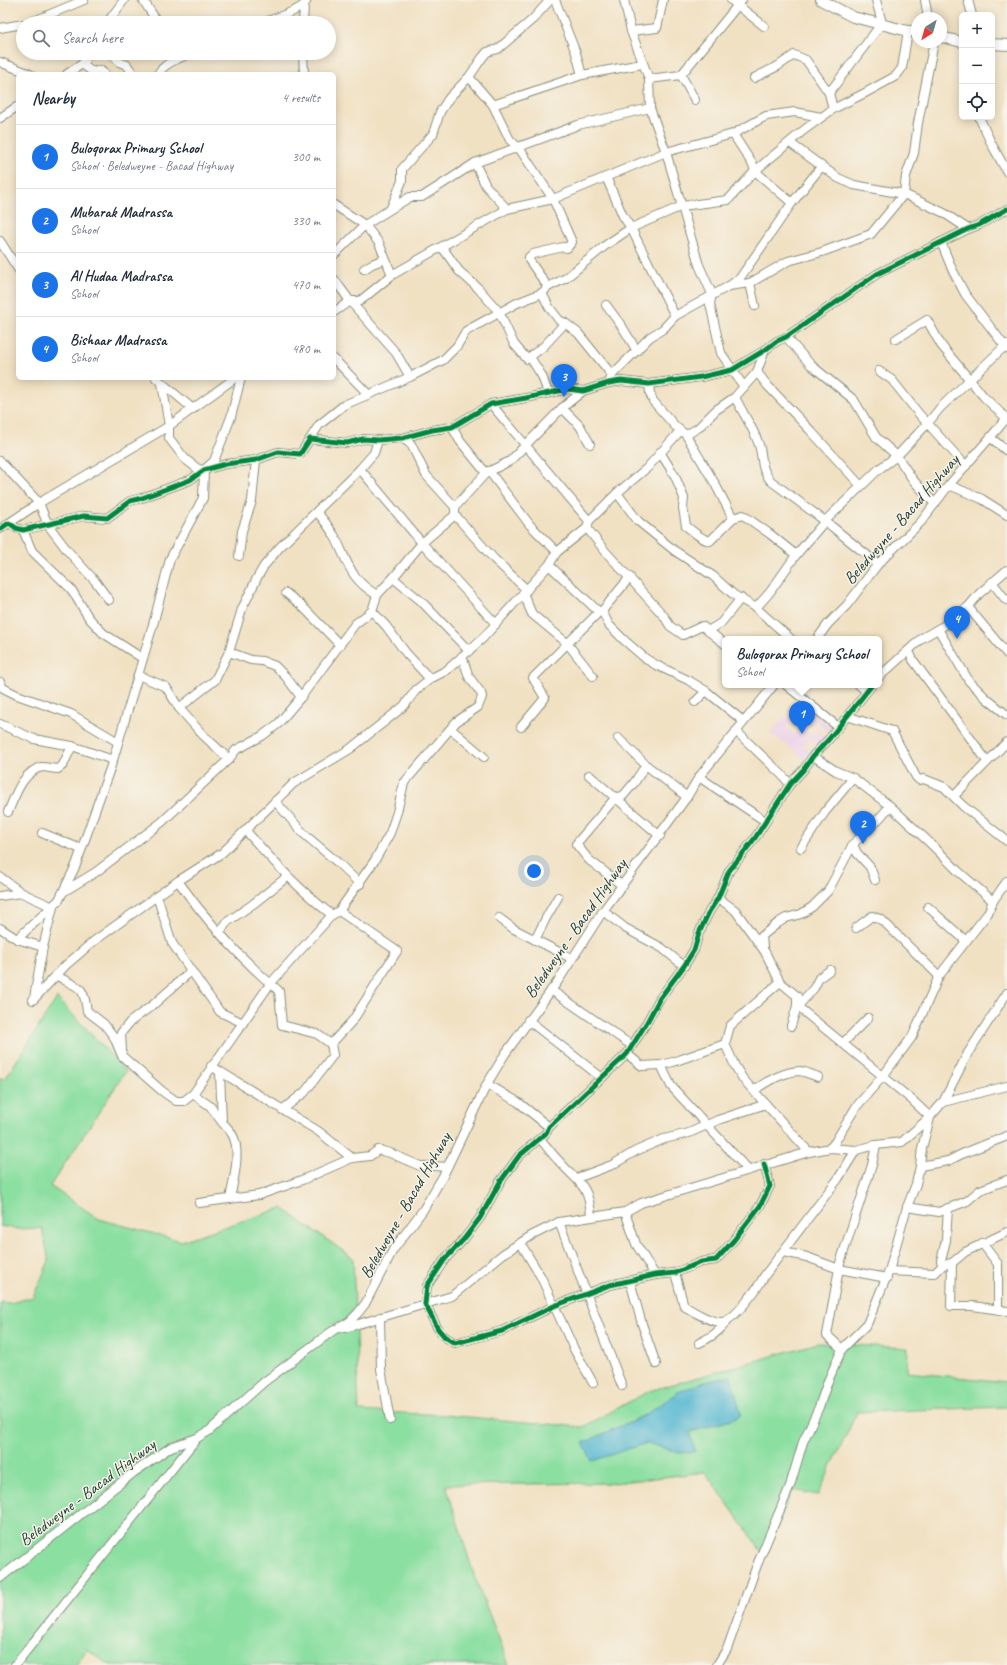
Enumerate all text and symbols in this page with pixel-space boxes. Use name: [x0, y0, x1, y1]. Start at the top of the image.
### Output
north arrow: [911, 12, 947, 48]
map controls: [959, 12, 995, 120]
button: +: [959, 12, 995, 48]
search box: [16, 16, 336, 60]
icon: search: [30, 27, 52, 49]
text: Search here: [62, 29, 123, 48]
button: −: [959, 48, 995, 84]
button: locate: [959, 84, 995, 120]
text: Nearby: [32, 88, 75, 109]
text: 4 results: [282, 90, 320, 106]
text: Buloqorax Primary School: [70, 139, 202, 158]
text: 1: [42, 149, 48, 165]
text: 300 m: [292, 149, 320, 165]
text: School · Beledweyne - Bacad Highway: [70, 158, 233, 174]
text: Mubarak Madrassa: [70, 203, 172, 222]
text: 2: [42, 213, 48, 229]
text: 330 m: [292, 213, 320, 229]
text: School: [70, 222, 98, 238]
text: Al Hudaa Madrassa: [70, 267, 172, 286]
text: 3: [42, 277, 48, 293]
text: 470 m: [292, 277, 320, 293]
text: School: [70, 286, 98, 302]
text: Bishaar Madrassa: [70, 331, 167, 350]
text: 4: [42, 341, 48, 357]
text: 480 m: [292, 341, 320, 357]
text: School: [70, 350, 98, 366]
pin: 3: [551, 364, 577, 397]
street label: Beledweyne - Bacad Highway: [839, 449, 964, 589]
pin: 4: [944, 606, 970, 639]
popup: [722, 636, 882, 688]
text: Buloqorax Primary School: [736, 645, 868, 664]
text: School: [736, 664, 764, 680]
pin: 1: [789, 701, 815, 734]
pin: 2: [850, 811, 876, 844]
street label: Beledweyne - Bacad Highway: [519, 854, 632, 1002]
your location: [524, 861, 544, 881]
street label: Beledweyne - Bacad Highway: [355, 1127, 456, 1282]
street label: Beledweyne - Bacad Highway: [15, 1434, 161, 1551]

